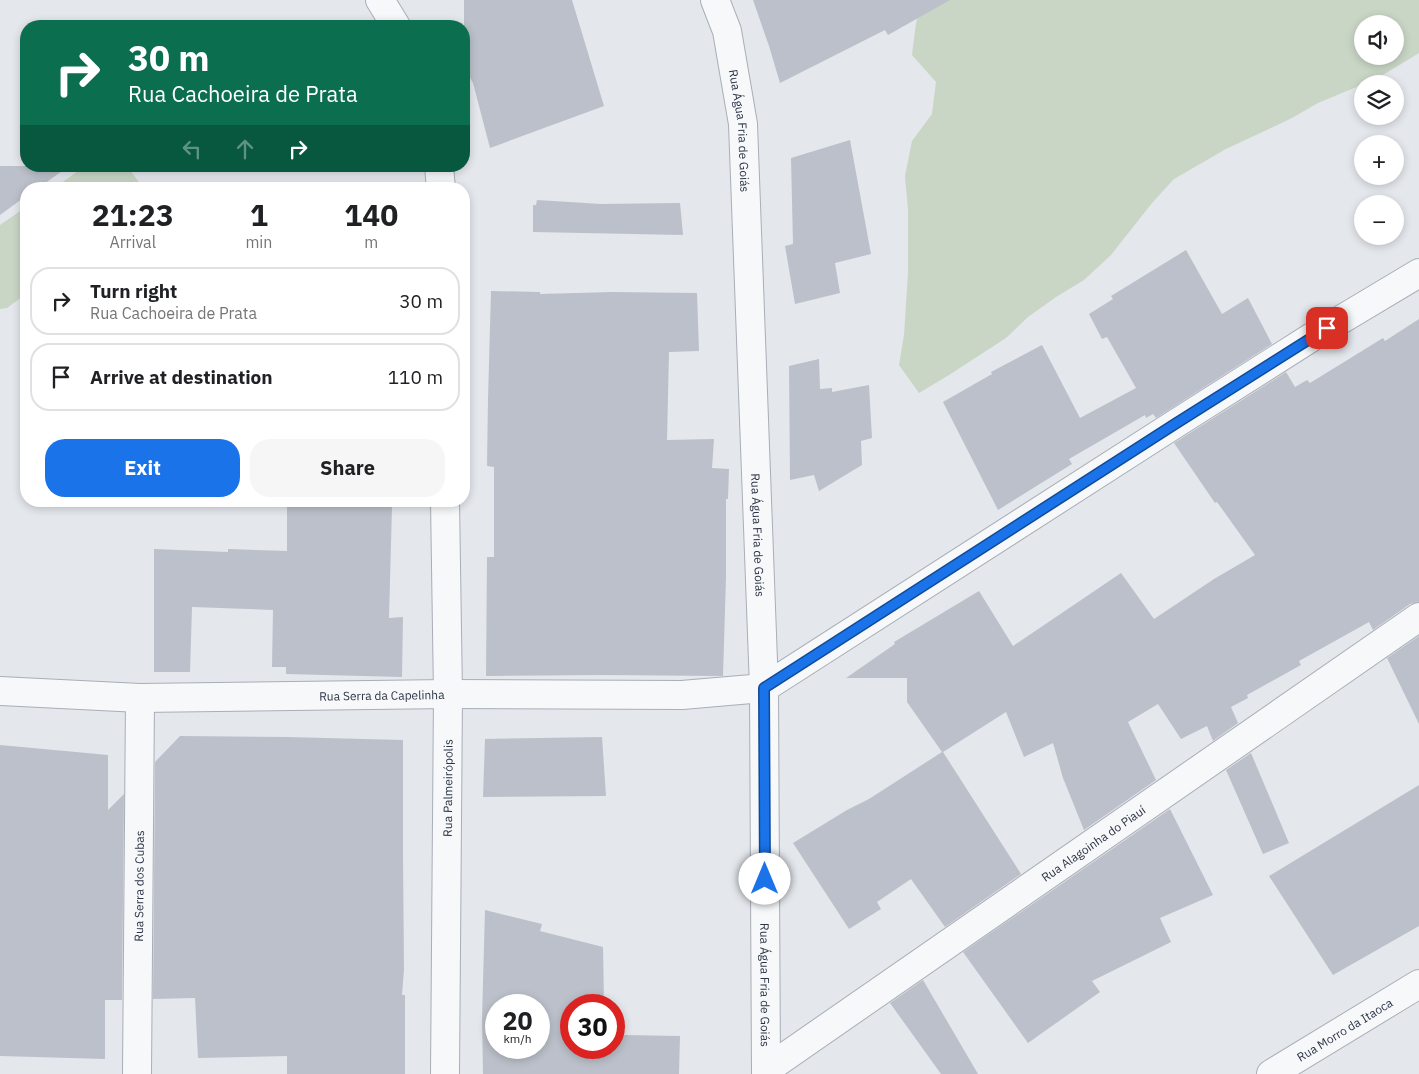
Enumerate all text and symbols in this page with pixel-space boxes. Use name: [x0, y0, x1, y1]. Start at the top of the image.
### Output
map controls: [1354, 15, 1404, 245]
button: sound: [1354, 15, 1404, 65]
text: 30 m: [128, 35, 210, 81]
icon: right: [45, 40, 110, 105]
street label: Rua Água Fria de Goiás: [726, 68, 753, 193]
button: layers: [1354, 75, 1404, 125]
text: Rua Cachoeira de Prata: [128, 79, 358, 108]
icon: left: [178, 135, 206, 163]
icon: ahead: [231, 135, 259, 163]
icon: right: [284, 135, 312, 163]
button: +: [1354, 135, 1404, 185]
text: 21:23: [92, 195, 174, 234]
text: 1: [250, 195, 268, 234]
text: 140: [344, 195, 398, 234]
button: −: [1354, 195, 1404, 245]
text: Arrival: [109, 232, 156, 252]
text: min: [245, 232, 272, 252]
text: m: [364, 232, 378, 252]
text: Turn right: [90, 279, 177, 303]
icon: right: [47, 287, 75, 315]
text: 30 m: [399, 289, 443, 313]
text: Rua Cachoeira de Prata: [90, 303, 257, 323]
pin: [1306, 307, 1348, 349]
icon: arrive: [1313, 314, 1341, 342]
icon: arrive: [47, 363, 75, 391]
text: Arrive at destination: [90, 365, 273, 389]
text: 110 m: [388, 365, 443, 389]
button: Exit: [45, 439, 240, 497]
button: Share: [250, 439, 445, 497]
street label: Rua Água Fria de Goiás: [749, 473, 768, 597]
street label: Rua Serra da Capelinha: [319, 687, 445, 703]
street label: Rua Palmeirópolis: [439, 739, 455, 837]
street label: Rua Alagoinha do Piauí: [1038, 802, 1148, 884]
street label: Rua Serra dos Cubas: [131, 830, 146, 942]
position arrow: [738, 852, 790, 904]
street label: Rua Água Fria de Goiás: [758, 923, 773, 1047]
speed limit sign: 30: [560, 994, 625, 1059]
street label: Rua Morro da Itaoca: [1294, 994, 1396, 1064]
text: 20: [502, 1004, 533, 1037]
text: km/h: [503, 1031, 532, 1046]

